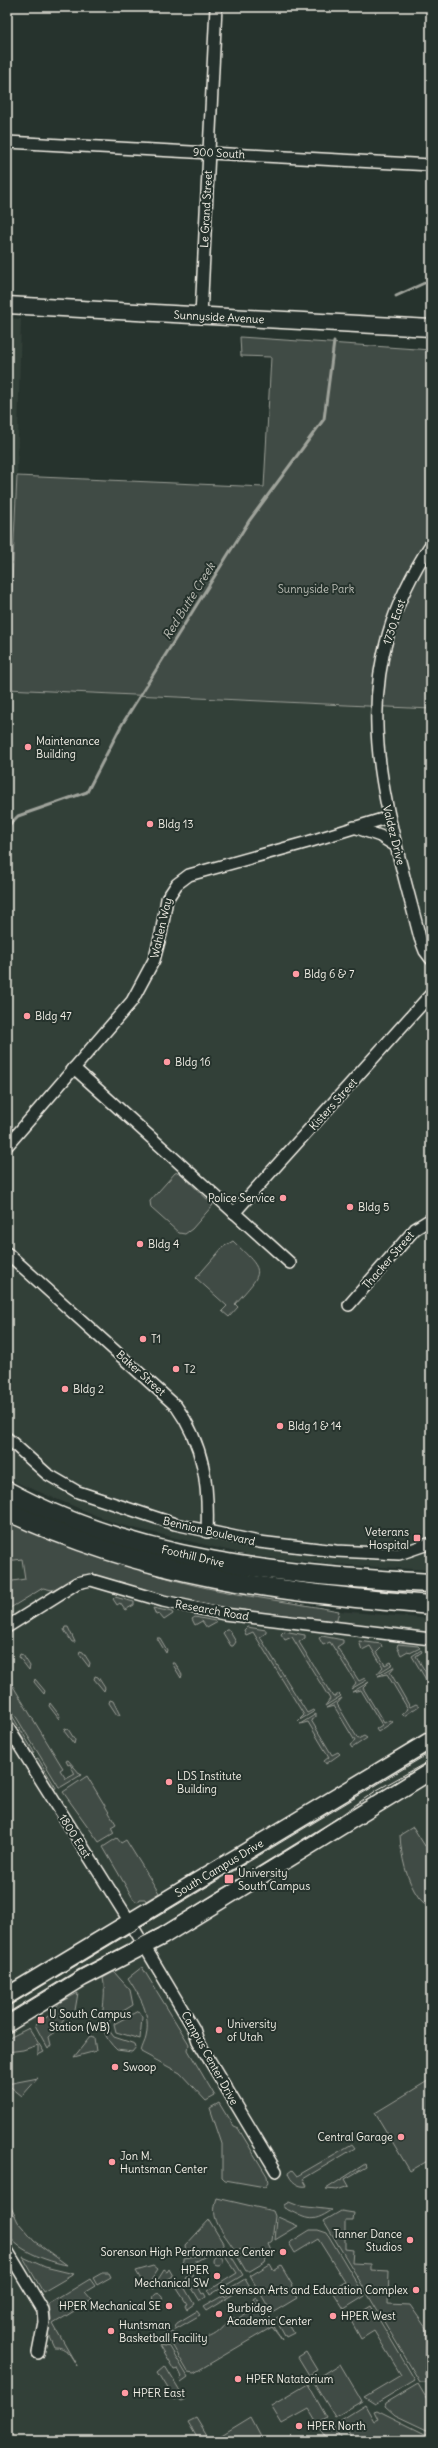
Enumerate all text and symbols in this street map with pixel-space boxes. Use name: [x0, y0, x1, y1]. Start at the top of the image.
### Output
street label: 900 South: [193, 145, 245, 161]
street label: Le Grand Street: [197, 170, 215, 248]
street label: Sunnyside Avenue: [173, 308, 265, 326]
water label: Red Butte Creek: [159, 559, 219, 642]
park label: Sunnyside Park: [278, 582, 355, 596]
street label: 1730 East: [380, 597, 408, 647]
place label: Maintenance Building: [36, 734, 100, 761]
marker: Maintenance Building: [23, 742, 33, 752]
street label: Valdez Drive: [380, 804, 408, 867]
place label: Bldg 13: [158, 817, 194, 831]
marker: Bldg 13: [145, 819, 155, 829]
street label: Wahlen Way: [147, 896, 175, 960]
place label: Bldg 6 & 7: [304, 967, 355, 981]
marker: Bldg 6 & 7: [291, 969, 301, 979]
place label: Bldg 47: [35, 1009, 72, 1023]
marker: Bldg 47: [22, 1011, 32, 1021]
place label: Bldg 16: [175, 1055, 211, 1069]
marker: Bldg 16: [162, 1057, 172, 1067]
street label: Kisters Street: [306, 1075, 360, 1133]
place label: Police Service: [208, 1191, 275, 1205]
marker: Police Service: [278, 1193, 288, 1203]
place label: Bldg 5: [358, 1200, 389, 1214]
marker: Bldg 5: [345, 1202, 355, 1212]
street label: Thacker Street: [359, 1228, 417, 1292]
place label: Bldg 4: [148, 1237, 179, 1251]
marker: Bldg 4: [135, 1239, 145, 1249]
place label: T1: [151, 1332, 161, 1346]
marker: T1: [138, 1334, 148, 1344]
street label: Baker Street: [113, 1347, 169, 1399]
place label: T2: [184, 1362, 196, 1376]
marker: T2: [171, 1364, 181, 1374]
place label: Bldg 2: [73, 1382, 104, 1396]
marker: Bldg 2: [60, 1384, 70, 1394]
place label: Bldg 1 & 14: [288, 1419, 342, 1433]
marker: Bldg 1 & 14: [275, 1421, 285, 1431]
street label: Bennion Boulevard: [162, 1514, 257, 1549]
place label: Veterans Hospital: [365, 1525, 409, 1552]
marker: Veterans Hospital: [412, 1533, 422, 1543]
street label: Foothill Drive: [160, 1542, 226, 1570]
street label: Research Road: [174, 1597, 250, 1623]
place label: LDS Institute Building: [177, 1769, 241, 1796]
marker: LDS Institute Building: [164, 1777, 174, 1787]
street label: 1800 East: [56, 1811, 94, 1861]
street label: South Campus Drive: [172, 1836, 266, 1900]
place label: University South Campus: [238, 1866, 310, 1893]
marker: University South Campus: [223, 1873, 235, 1885]
place label: U South Campus Station (WB): [49, 2007, 131, 2034]
street label: Campus Center Drive: [178, 2009, 242, 2107]
marker: U South Campus Station (WB): [36, 2015, 46, 2025]
place label: University of Utah: [227, 2017, 276, 2044]
marker: University of Utah: [214, 2025, 224, 2035]
place label: Swoop: [123, 2060, 156, 2074]
marker: Swoop: [110, 2062, 120, 2072]
place label: Central Garage: [318, 2130, 393, 2144]
marker: Central Garage: [396, 2132, 406, 2142]
place label: Jon M. Huntsman Center: [120, 2149, 208, 2176]
marker: Jon M. Huntsman Center: [107, 2157, 117, 2167]
place label: Tanner Dance Studios: [333, 2227, 402, 2254]
marker: Tanner Dance Studios: [405, 2235, 415, 2245]
place label: Sorenson High Performance Center: [100, 2245, 276, 2259]
marker: Sorenson High Performance Center: [278, 2247, 288, 2257]
place label: HPER Mechanical SW: [134, 2263, 209, 2290]
marker: HPER Mechanical SW: [212, 2271, 222, 2281]
place label: Sorenson Arts and Education Complex: [219, 2283, 409, 2297]
marker: Sorenson Arts and Education Complex: [411, 2285, 421, 2295]
place label: HPER Mechanical SE: [59, 2299, 161, 2313]
marker: HPER Mechanical SE: [164, 2301, 174, 2311]
place label: Burbidge Academic Center: [227, 2301, 312, 2328]
marker: Burbidge Academic Center: [214, 2309, 224, 2319]
place label: HPER West: [341, 2309, 396, 2323]
marker: HPER West: [328, 2311, 338, 2321]
place label: Huntsman Basketball Facility: [119, 2318, 207, 2345]
marker: Huntsman Basketball Facility: [106, 2326, 116, 2336]
place label: HPER Natatorium: [246, 2372, 334, 2386]
marker: HPER Natatorium: [233, 2374, 243, 2384]
place label: HPER East: [133, 2386, 185, 2400]
marker: HPER East: [120, 2388, 130, 2398]
place label: HPER North: [307, 2419, 366, 2433]
marker: HPER North: [294, 2421, 304, 2431]

